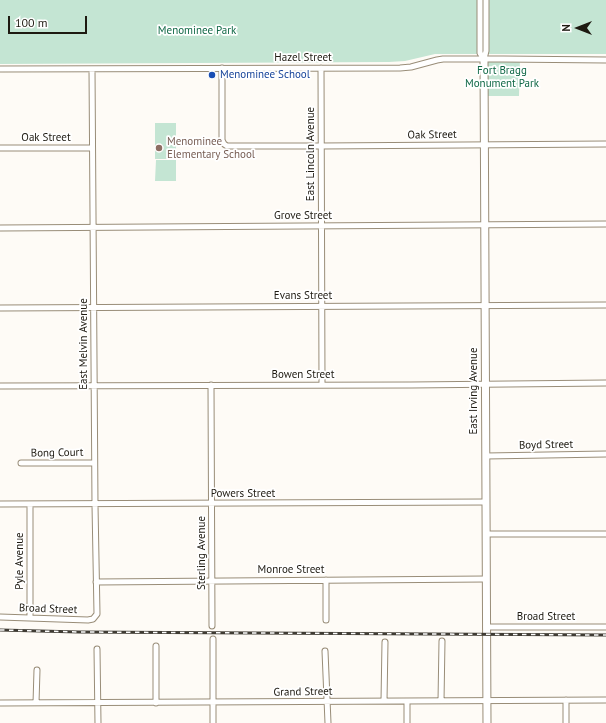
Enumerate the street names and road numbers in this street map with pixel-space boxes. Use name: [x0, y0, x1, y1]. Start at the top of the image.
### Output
street label: Hazel Street: [274, 51, 332, 65]
street label: East Lincoln Avenue: [304, 107, 318, 201]
street label: Oak Street: [407, 128, 457, 142]
street label: Oak Street: [21, 131, 71, 145]
street label: Grove Street: [274, 209, 332, 223]
street label: Evans Street: [274, 289, 332, 303]
street label: East Melvin Avenue: [77, 298, 91, 390]
street label: East Irving Avenue: [467, 347, 481, 435]
street label: Bowen Street: [272, 368, 334, 382]
street label: Boyd Street: [519, 438, 573, 452]
street label: Bong Court: [31, 446, 83, 460]
street label: Powers Street: [211, 487, 275, 501]
street label: Sterling Avenue: [195, 516, 209, 590]
street label: Pyle Avenue: [13, 532, 27, 590]
street label: Monroe Street: [258, 563, 324, 577]
street label: Broad Street: [19, 601, 77, 617]
street label: Broad Street: [517, 610, 575, 624]
street label: Grand Street: [273, 685, 333, 699]

